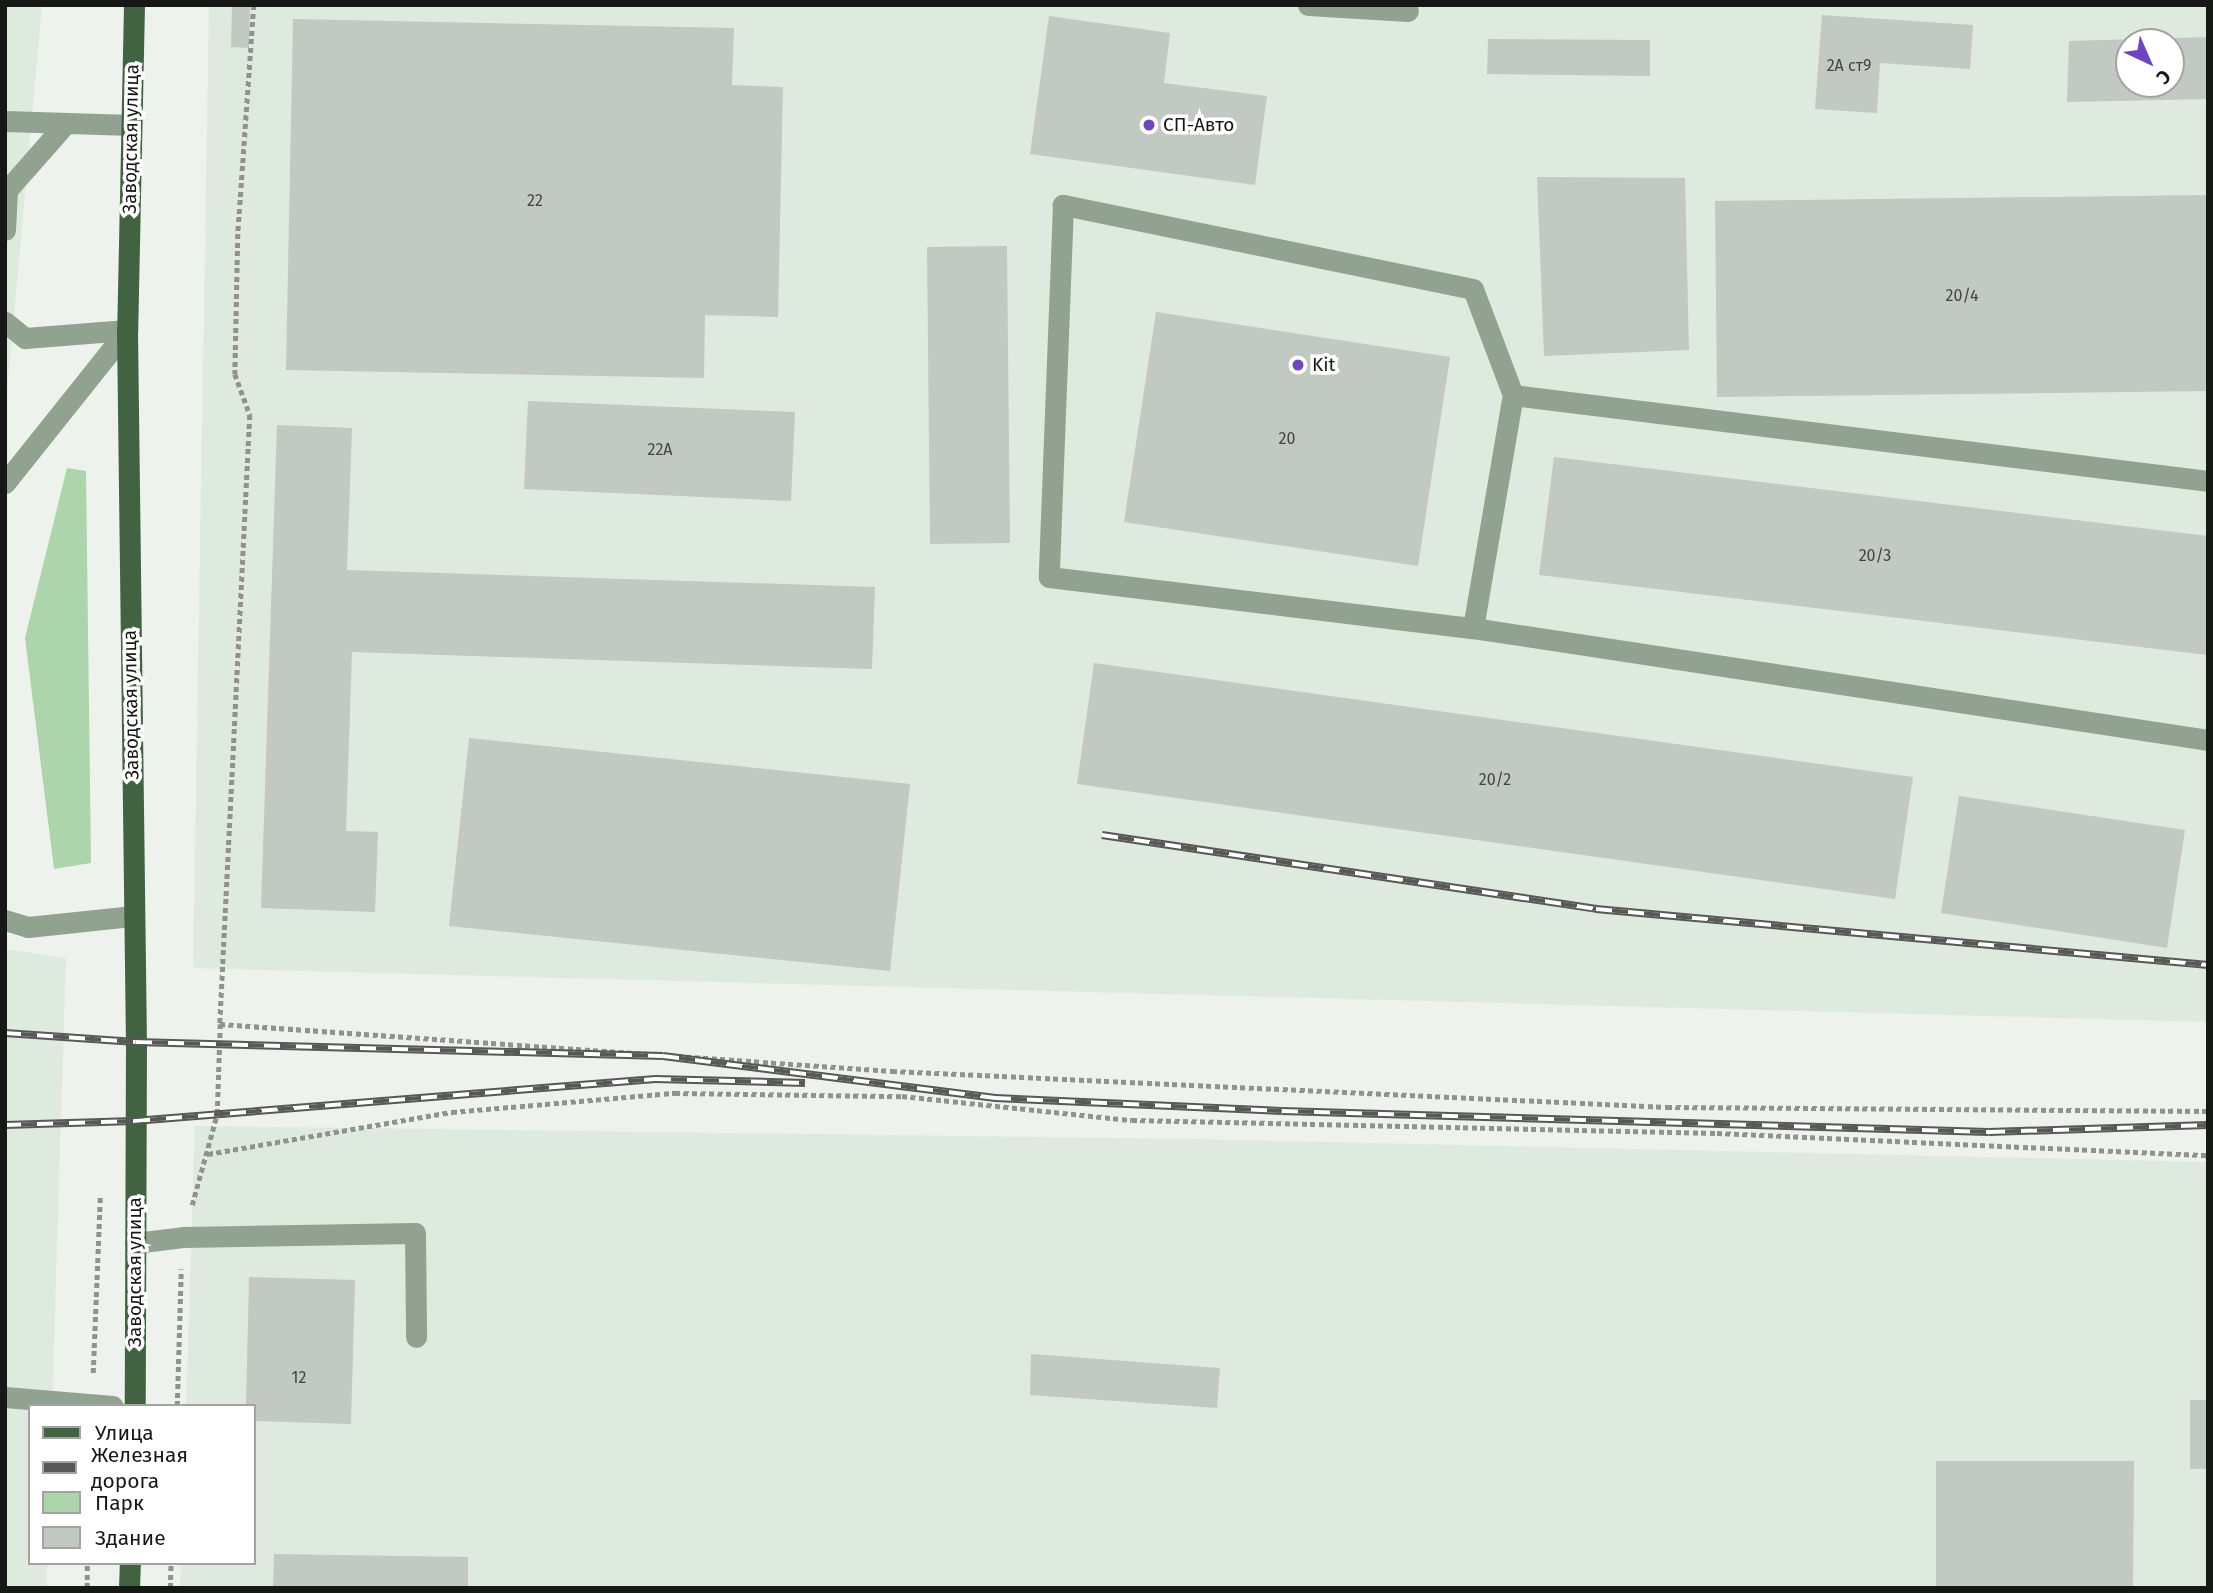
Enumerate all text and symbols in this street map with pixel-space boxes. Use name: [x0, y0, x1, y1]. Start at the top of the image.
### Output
north arrow: [2115, 28, 2185, 98]
house number: 2А ст9: [1827, 56, 1871, 76]
street label: Заводская улица: [118, 64, 144, 214]
text: С: [2152, 65, 2175, 89]
place label: СП-Авто: [1163, 114, 1234, 136]
marker: СП-Авто: [1141, 117, 1157, 133]
house number: 22: [527, 191, 543, 211]
house number: 20/4: [1946, 286, 1978, 306]
place label: Kit: [1312, 354, 1335, 376]
marker: Kit: [1290, 357, 1306, 373]
house number: 20: [1279, 429, 1295, 449]
house number: 22А: [647, 440, 673, 460]
house number: 20/3: [1859, 546, 1891, 566]
street label: Заводская улица: [118, 630, 144, 780]
house number: 20/2: [1479, 770, 1511, 790]
street label: Заводская улица: [124, 1197, 146, 1347]
house number: 12: [292, 1368, 306, 1388]
legend: [28, 1404, 256, 1565]
text: Улица: [95, 1420, 154, 1446]
text: Железная дорога: [91, 1442, 188, 1494]
text: Парк: [95, 1490, 144, 1516]
text: Здание: [95, 1525, 166, 1551]

